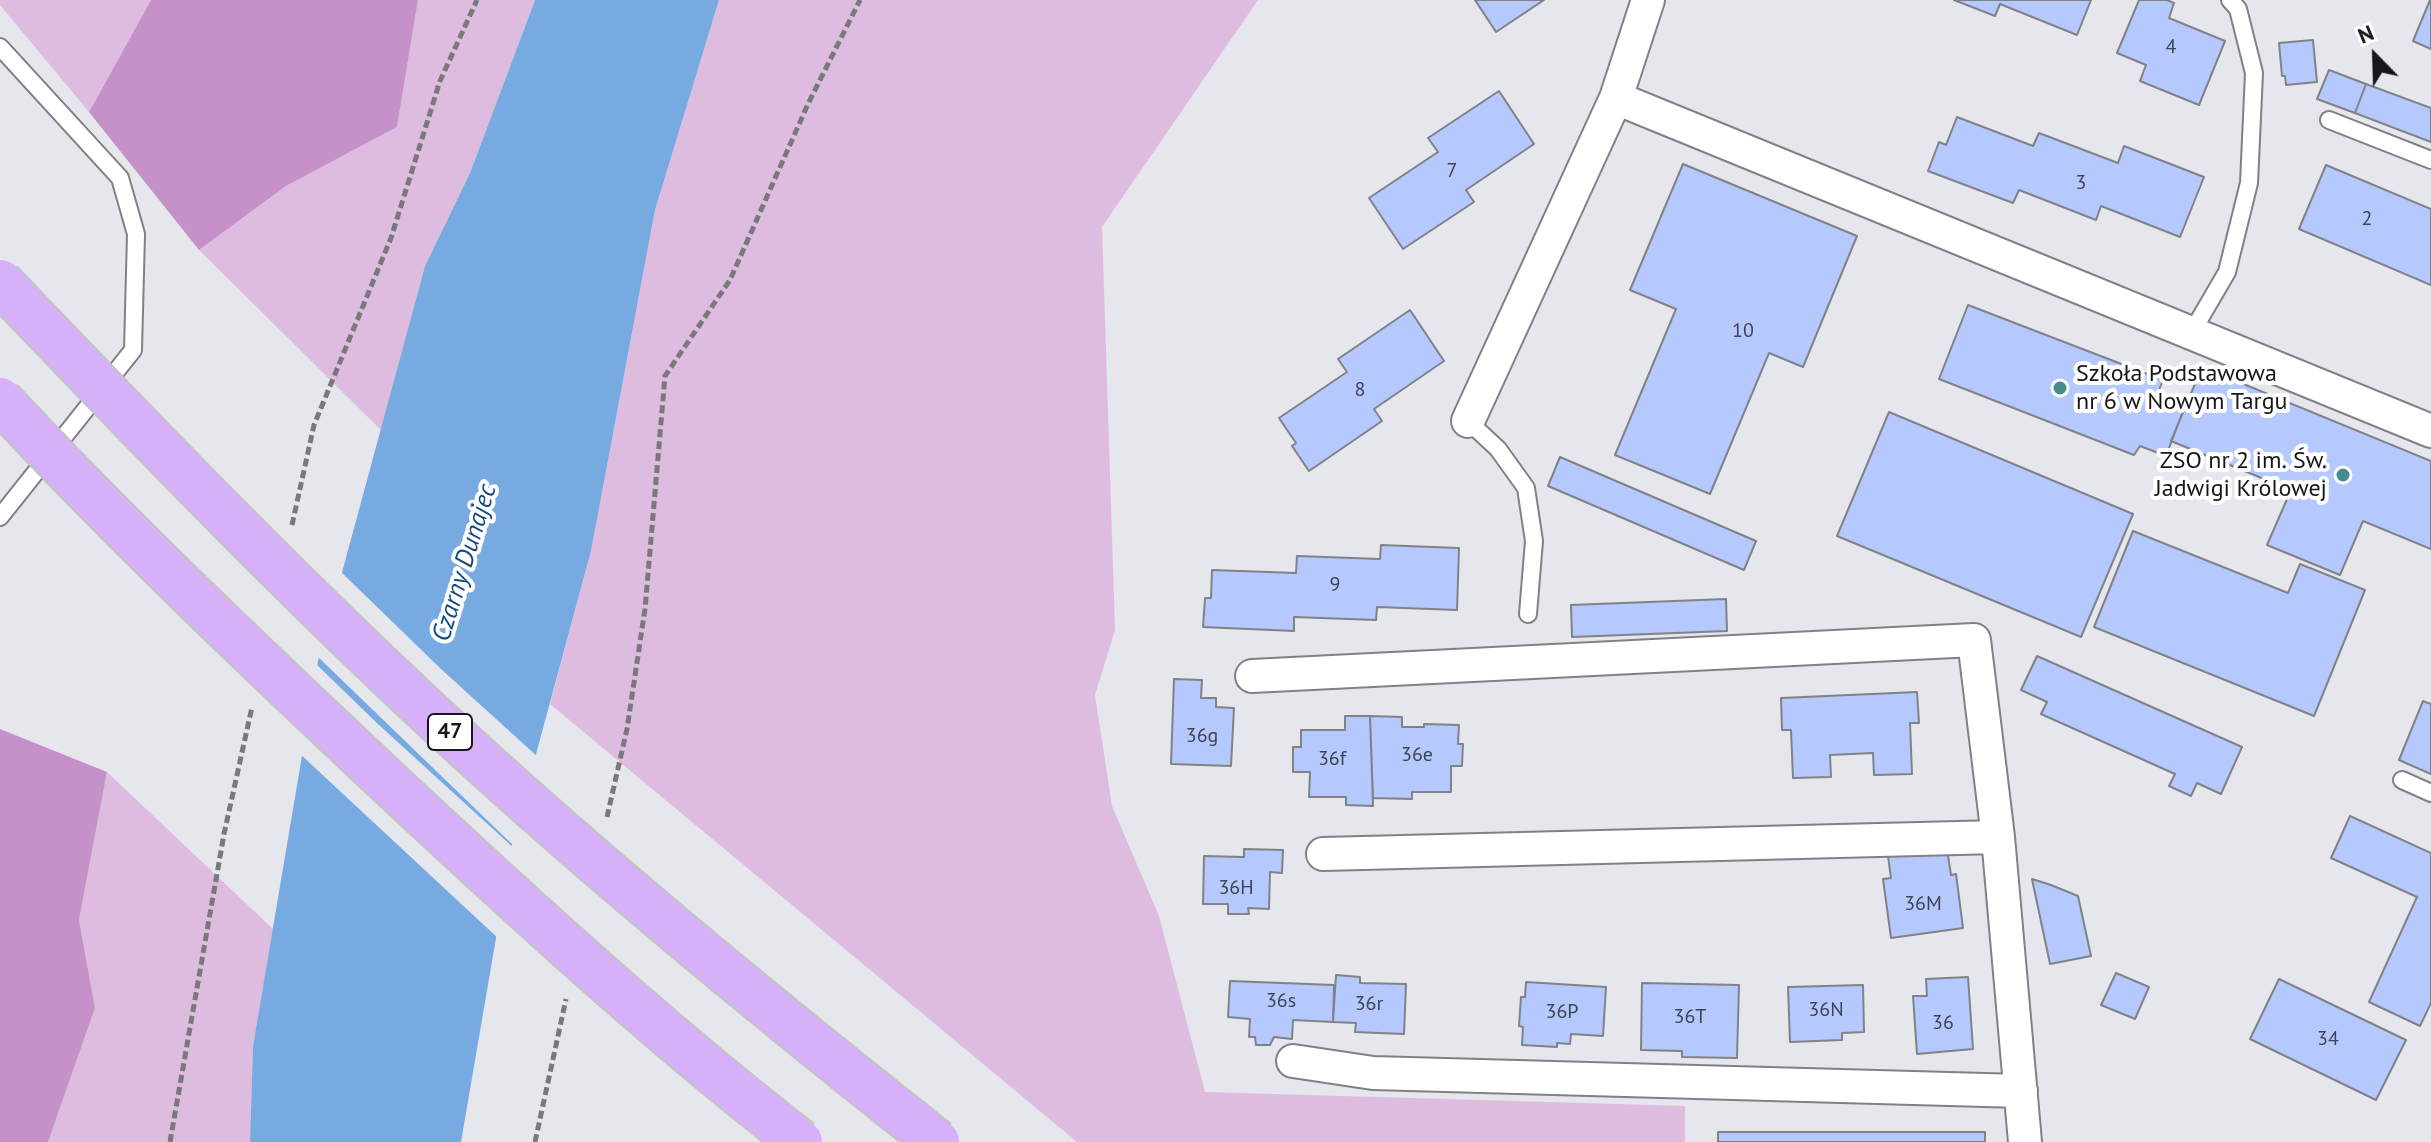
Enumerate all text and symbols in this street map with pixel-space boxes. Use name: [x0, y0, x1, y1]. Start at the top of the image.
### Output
north arrow: [2335, 16, 2415, 96]
text: N: [2353, 18, 2378, 50]
house number: 4: [2166, 35, 2176, 59]
house number: 7: [1447, 159, 1457, 183]
house number: 3: [2076, 171, 2086, 195]
house number: 2: [2362, 207, 2372, 231]
house number: 10: [1732, 319, 1754, 343]
place label: Szkoła Podstawowa nr 6 w Nowym Targu: [2076, 360, 2288, 416]
house number: 8: [1355, 378, 1365, 402]
marker: Szkoła Podstawowa nr 6 w Nowym Targu: [2051, 379, 2069, 397]
place label: ZSO nr 2 im. Św. Jadwigi Królowej: [2155, 447, 2327, 503]
marker: ZSO nr 2 im. Św. Jadwigi Królowej: [2334, 466, 2352, 484]
water label: Czarny Dunajec: [426, 481, 504, 645]
house number: 9: [1330, 573, 1340, 597]
road number: 47: [428, 714, 472, 750]
house number: 36g: [1186, 724, 1218, 748]
house number: 36e: [1401, 743, 1433, 767]
house number: 36f: [1318, 747, 1346, 771]
house number: 36H: [1218, 876, 1254, 900]
house number: 36M: [1904, 892, 1942, 916]
house number: 36s: [1266, 989, 1296, 1013]
house number: 36r: [1355, 992, 1383, 1016]
house number: 36N: [1808, 998, 1844, 1022]
house number: 36P: [1546, 1000, 1578, 1024]
house number: 36T: [1674, 1005, 1706, 1029]
house number: 36: [1932, 1011, 1954, 1035]
house number: 34: [2317, 1027, 2339, 1051]

